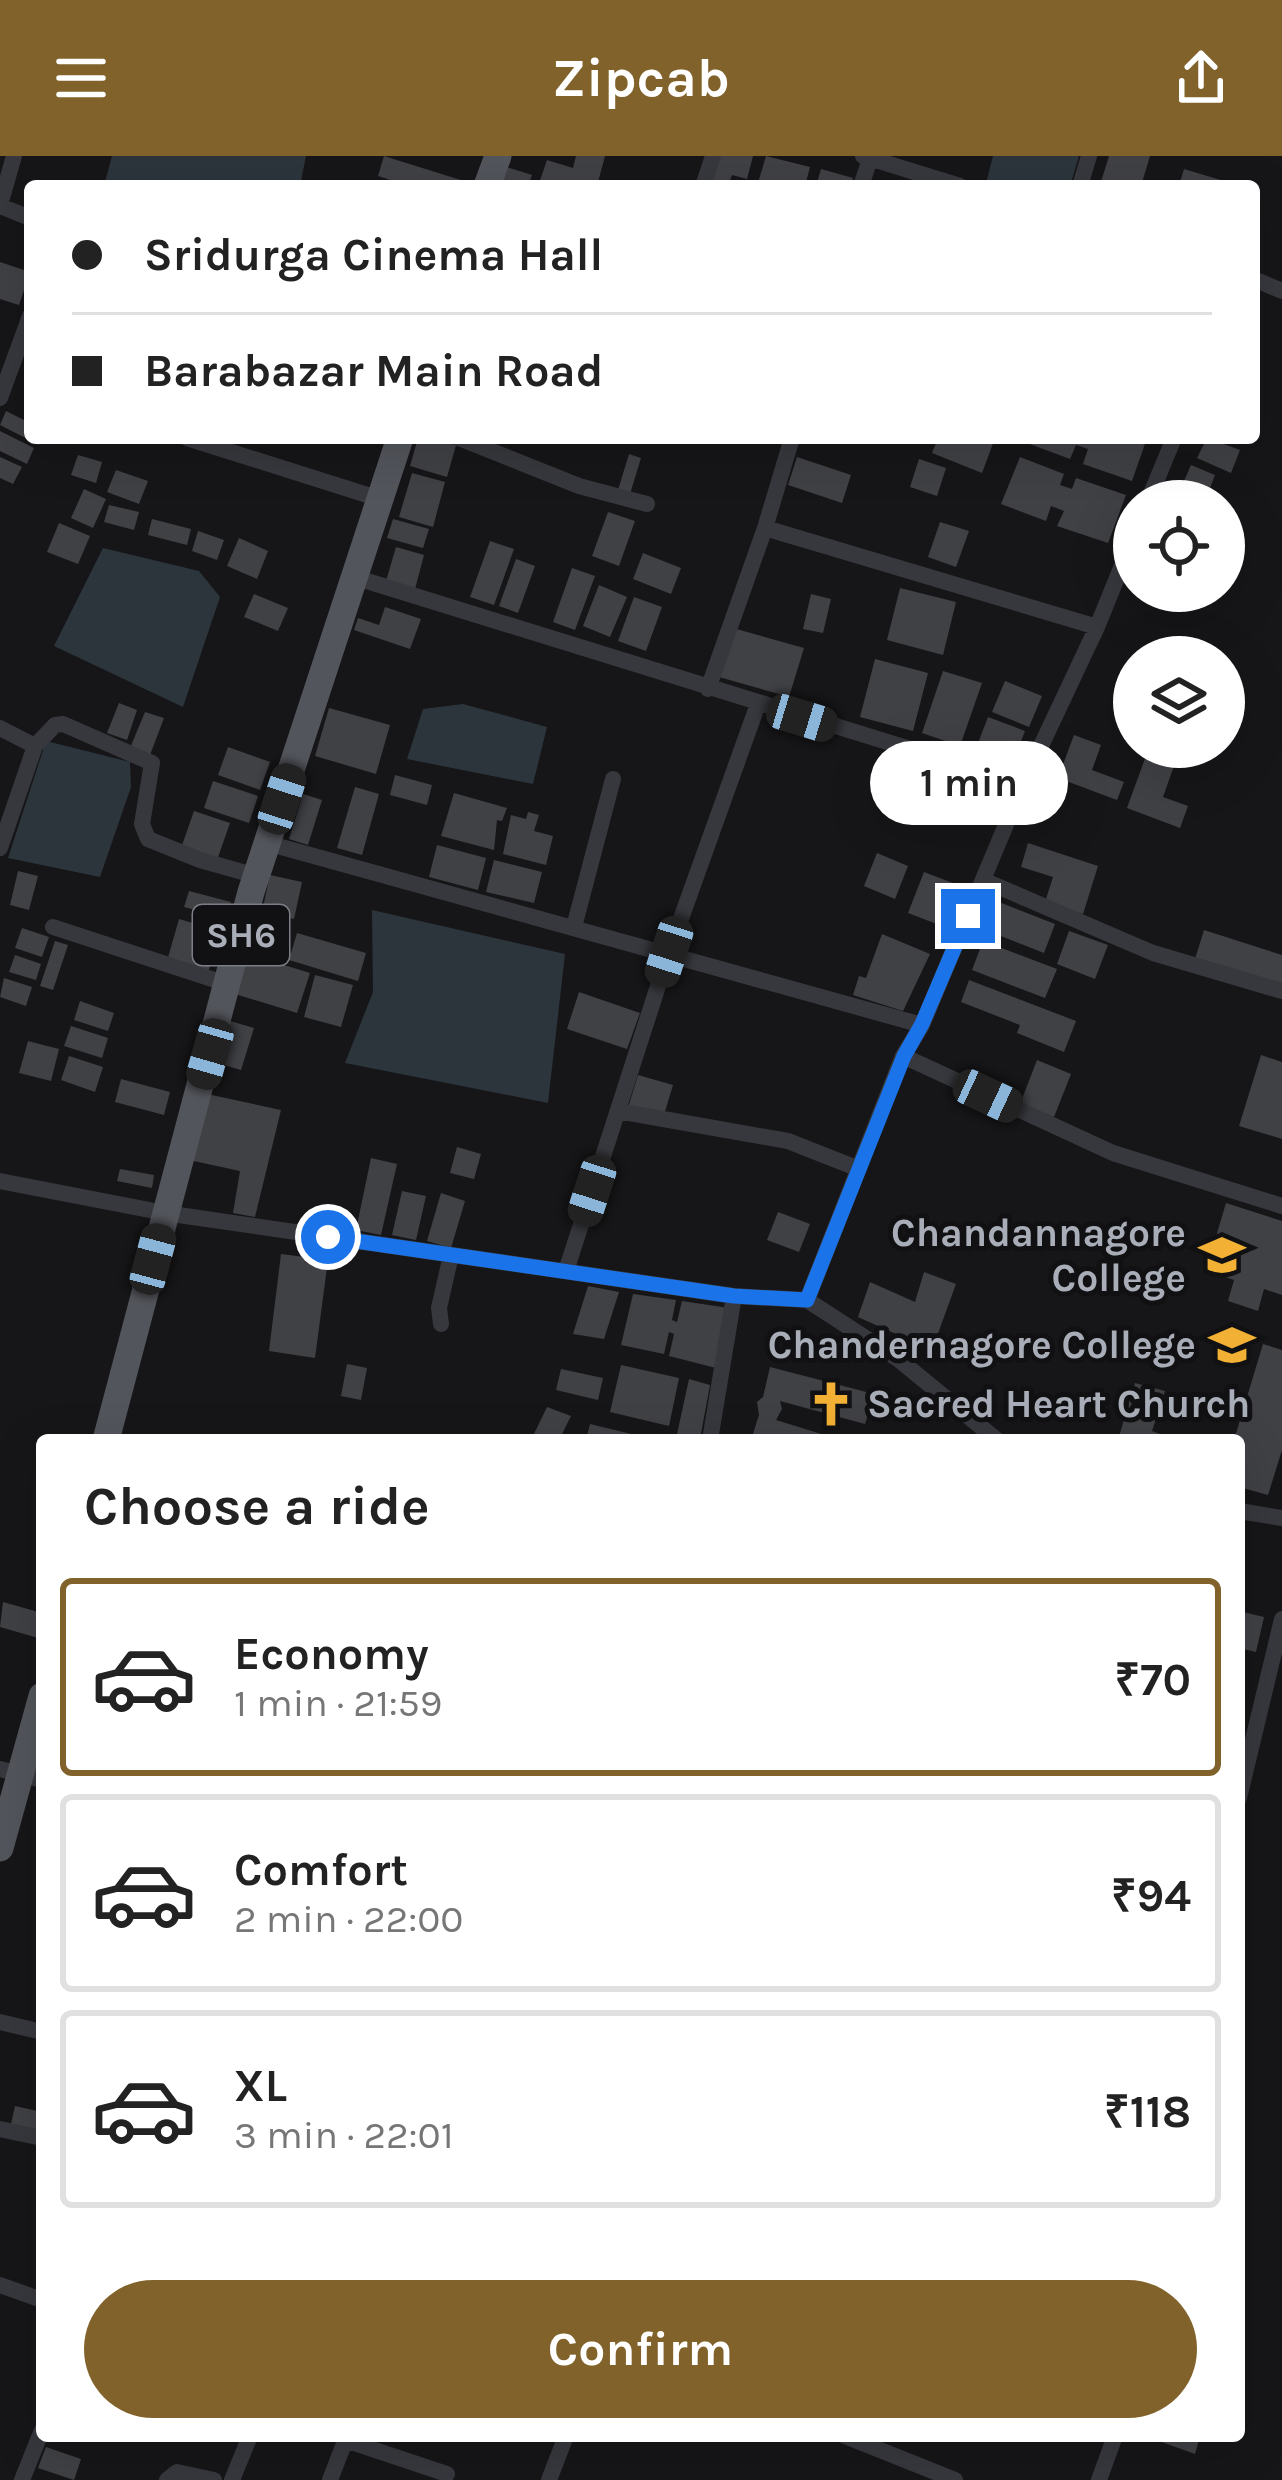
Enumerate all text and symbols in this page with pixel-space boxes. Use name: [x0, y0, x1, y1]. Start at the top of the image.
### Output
icon: menu: [48, 45, 114, 111]
icon: share: [1168, 45, 1234, 111]
text: Zipcab: [552, 46, 730, 110]
text: Sridurga Cinema Hall: [144, 229, 603, 281]
text: Barabazar Main Road: [144, 345, 603, 397]
map controls: [1113, 480, 1245, 768]
button: locate: [1113, 480, 1245, 612]
button: layers: [1113, 636, 1245, 768]
car: [762, 690, 842, 746]
callout: 1 min: [869, 742, 1067, 826]
car: [254, 759, 310, 839]
text: 1 min: [920, 760, 1018, 806]
route end: [941, 889, 995, 943]
road number: SH6: [193, 905, 289, 965]
car: [641, 912, 697, 992]
car: [183, 1014, 237, 1094]
car: [948, 1064, 1028, 1128]
car: [564, 1151, 620, 1231]
route start: [301, 1210, 355, 1264]
place label: Chandannagore College: [891, 1210, 1186, 1301]
car: [126, 1220, 180, 1298]
school or university icon: Chandannagore College: [1197, 1230, 1247, 1280]
school or university icon: Chandernagore College: [1207, 1320, 1257, 1370]
place label: Chandernagore College: [768, 1322, 1196, 1368]
church icon: Sacred Heart Church: [806, 1379, 856, 1429]
place label: Sacred Heart Church: [867, 1381, 1250, 1427]
text: Choose a ride: [84, 1474, 430, 1538]
icon: car: [90, 1623, 198, 1731]
text: Economy: [234, 1628, 429, 1680]
text: ₹70: [1114, 1654, 1191, 1706]
text: 1 min · 21:59: [234, 1680, 442, 1726]
icon: car: [90, 1839, 198, 1947]
text: Comfort: [234, 1844, 408, 1896]
text: ₹94: [1111, 1870, 1191, 1922]
text: 2 min · 22:00: [234, 1896, 463, 1942]
icon: car: [90, 2055, 198, 2163]
text: XL: [234, 2060, 287, 2112]
text: ₹118: [1104, 2086, 1191, 2138]
text: 3 min · 22:01: [234, 2112, 454, 2158]
button: Confirm: [84, 2280, 1197, 2418]

